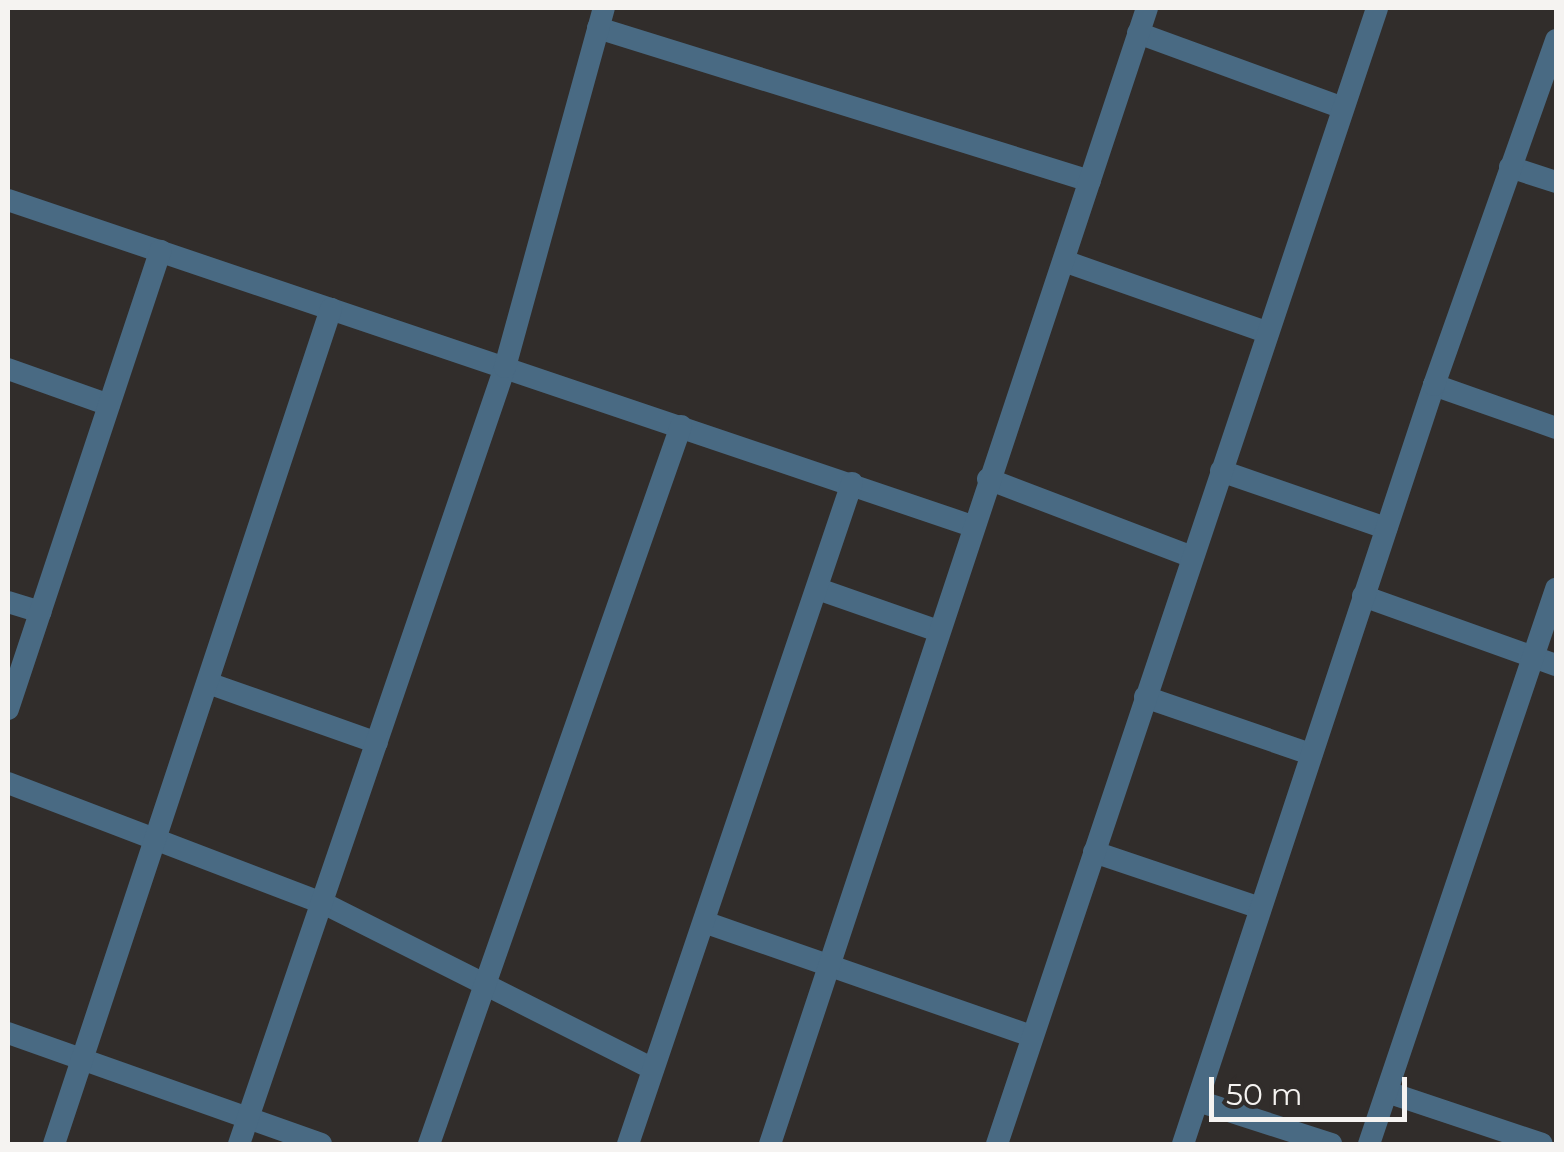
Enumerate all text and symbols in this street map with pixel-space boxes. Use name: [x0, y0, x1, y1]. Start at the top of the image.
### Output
scale bar: [1214, 1057, 1412, 1119]
text: 50 m: [1226, 1076, 1303, 1113]

